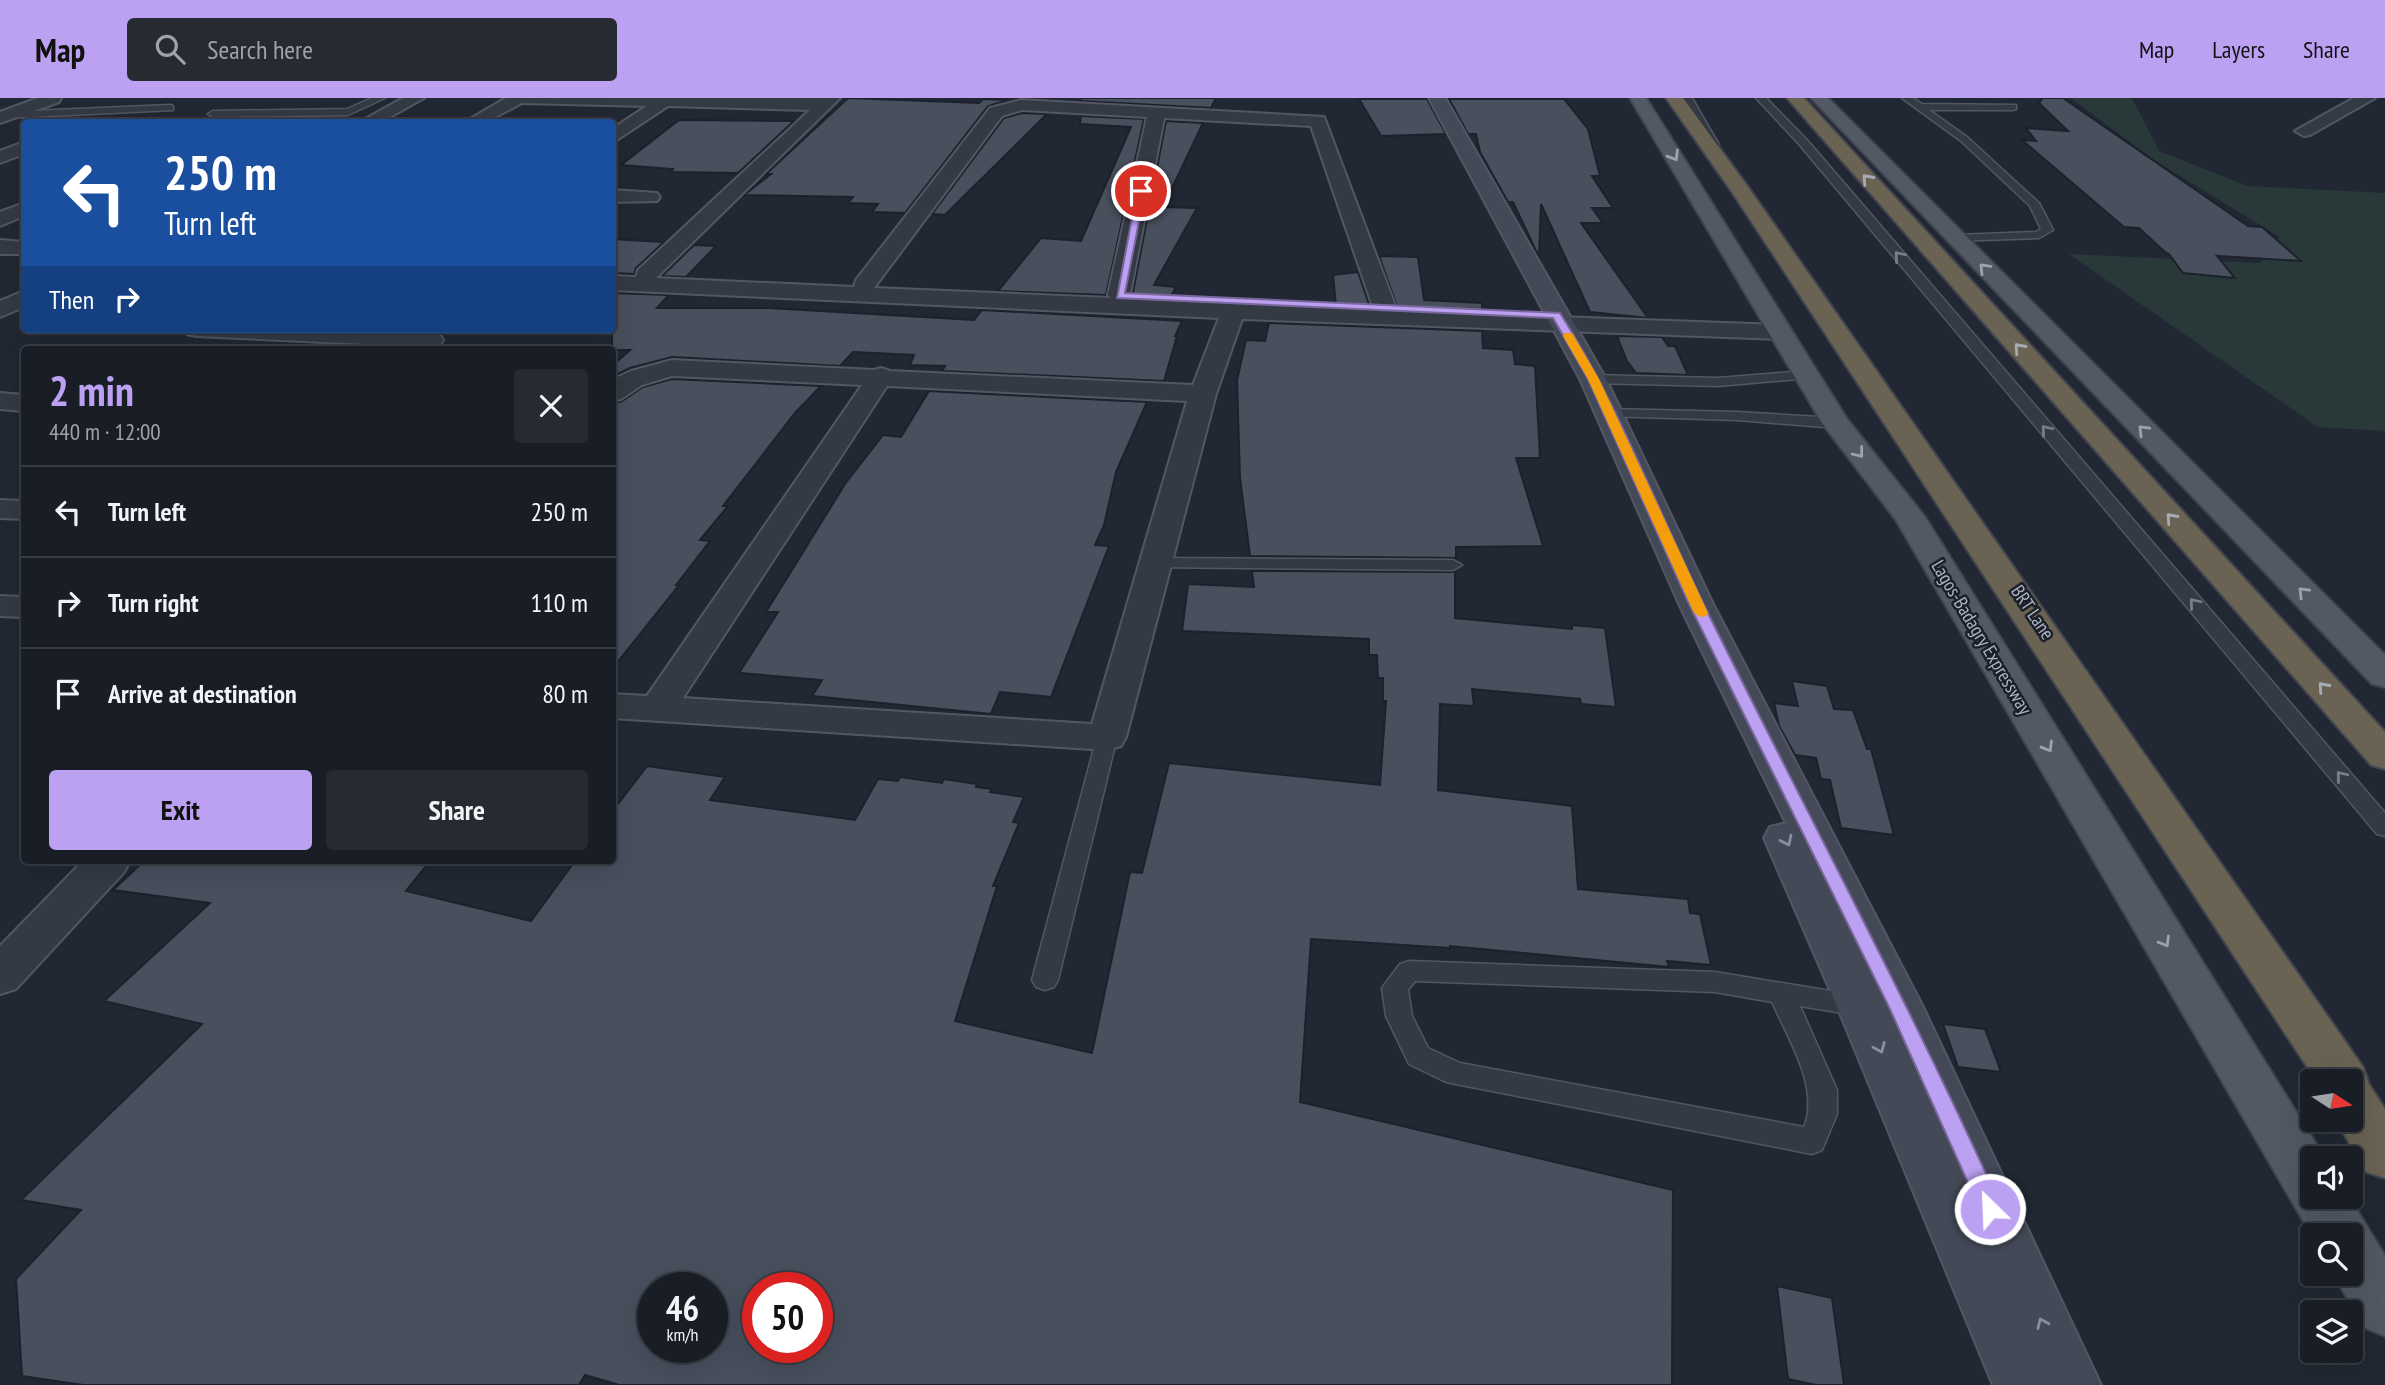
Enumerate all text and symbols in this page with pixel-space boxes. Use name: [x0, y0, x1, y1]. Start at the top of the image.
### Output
search box: [127, 18, 617, 81]
text: Map: [35, 28, 85, 71]
icon: search: [151, 30, 189, 68]
text: Search here: [207, 33, 313, 66]
text: Map: [2139, 34, 2174, 65]
text: Layers: [2212, 34, 2265, 65]
text: Share: [2303, 34, 2350, 65]
text: 250 m: [164, 140, 277, 204]
icon: left: [49, 147, 140, 238]
one-way arrow: [1665, 149, 1678, 162]
pin: [1111, 161, 1171, 221]
icon: arrive: [1122, 172, 1160, 210]
one-way arrow: [1863, 174, 1875, 187]
text: Turn left: [164, 202, 256, 244]
one-way arrow: [1895, 251, 1907, 264]
one-way arrow: [1979, 263, 1992, 276]
icon: right: [108, 280, 146, 318]
text: Then: [49, 283, 94, 316]
one-way arrow: [2015, 344, 2027, 357]
text: 2 min: [49, 363, 134, 418]
button: close: [514, 369, 588, 443]
text: 440 m · 12:00: [49, 417, 161, 446]
one-way arrow: [2042, 425, 2054, 438]
one-way arrow: [2138, 426, 2151, 439]
one-way arrow: [1851, 445, 1864, 457]
icon: left: [49, 493, 87, 531]
text: Turn left: [108, 495, 186, 528]
text: 250 m: [530, 495, 588, 528]
one-way arrow: [2167, 513, 2179, 526]
street label: Lagos-Badagry Expressway: [1926, 555, 2038, 719]
street label: BRT Lane: [2006, 580, 2060, 644]
icon: right: [49, 584, 87, 622]
text: Turn right: [108, 586, 199, 619]
text: 110 m: [530, 586, 588, 619]
one-way arrow: [2298, 587, 2311, 600]
one-way arrow: [2189, 598, 2202, 611]
icon: arrive: [49, 675, 87, 713]
text: Arrive at destination: [108, 677, 297, 710]
text: 80 m: [542, 677, 588, 710]
one-way arrow: [2319, 682, 2331, 695]
one-way arrow: [2040, 739, 2053, 752]
button: Exit: [49, 770, 312, 850]
button: Share: [326, 770, 588, 850]
one-way arrow: [2337, 772, 2349, 785]
one-way arrow: [1778, 834, 1792, 846]
one-way arrow: [2157, 934, 2170, 947]
one-way arrow: [1871, 1042, 1885, 1054]
north arrow: [2300, 1069, 2362, 1132]
map controls: [2300, 1069, 2363, 1363]
button: sound: [2300, 1146, 2363, 1209]
position arrow: [1953, 1172, 2027, 1246]
button: search: [2300, 1223, 2363, 1286]
speed limit sign: 50: [742, 1272, 833, 1363]
text: 46: [666, 1285, 699, 1331]
button: layers: [2300, 1300, 2363, 1363]
one-way arrow: [2036, 1318, 2050, 1330]
text: km/h: [667, 1323, 698, 1346]

